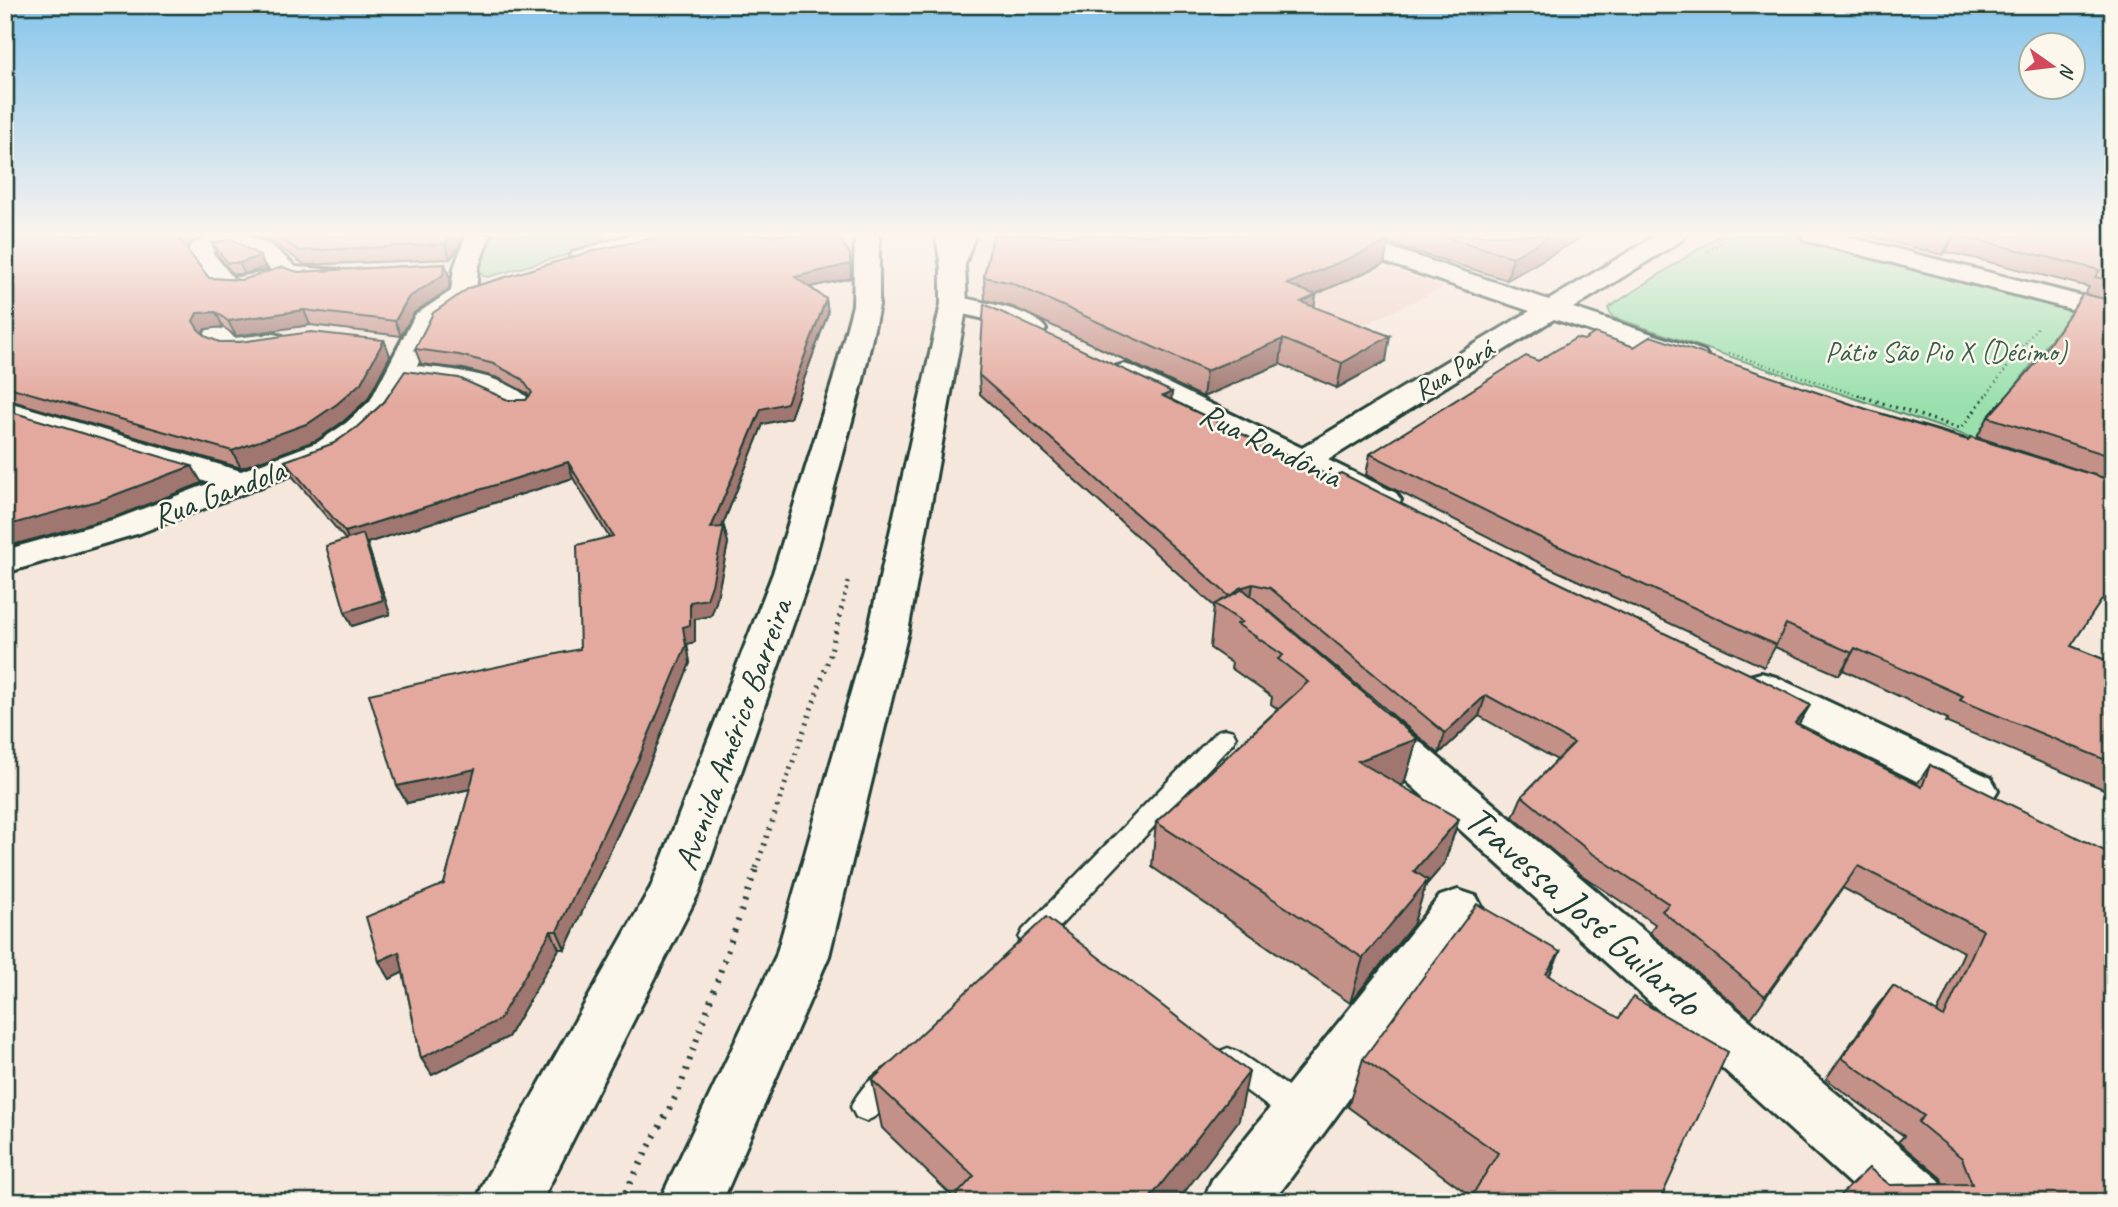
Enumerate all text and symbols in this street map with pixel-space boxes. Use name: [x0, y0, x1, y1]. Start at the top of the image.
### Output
north arrow: [2016, 32, 2086, 102]
text: N: [2054, 61, 2081, 82]
street label: Rua Pará: [1407, 330, 1502, 408]
park label: Pátio São Pio X (Décimo): [1825, 334, 2068, 369]
street label: Rua Rondônia: [1193, 393, 1350, 498]
street label: Rua Gandola: [146, 448, 292, 537]
street label: Avenida Américo Barreira: [664, 591, 802, 876]
street label: Travessa José Guilardo: [1455, 794, 1714, 1029]

